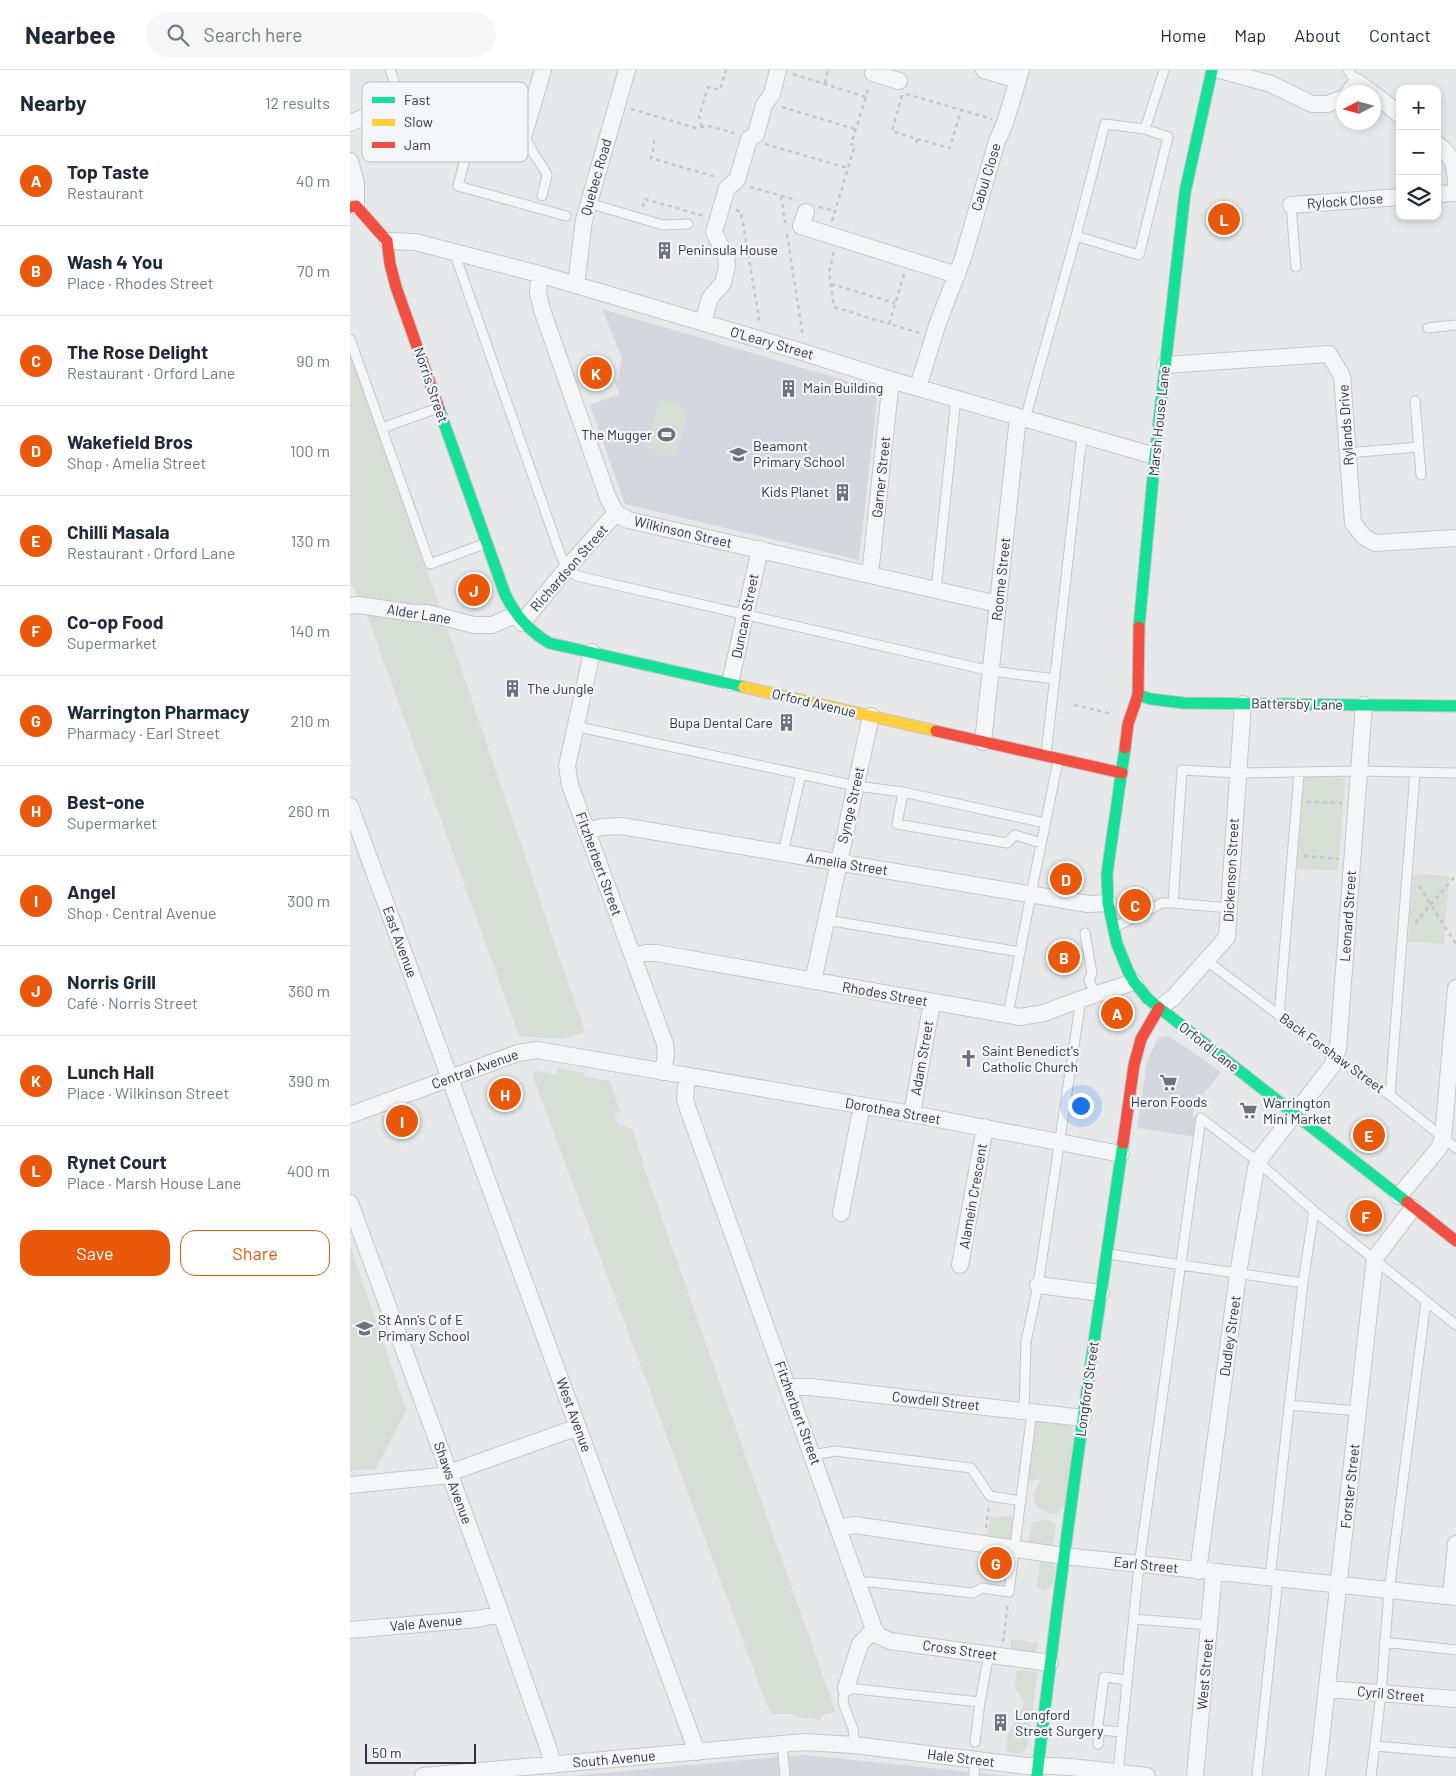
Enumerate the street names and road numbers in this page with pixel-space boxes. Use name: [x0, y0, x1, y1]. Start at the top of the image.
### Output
street label: Quebec Road: [576, 137, 615, 217]
street label: Cabul Close: [967, 141, 1004, 213]
street label: Rylock Close: [1306, 189, 1384, 212]
street label: O'Leary Street: [728, 322, 816, 363]
street label: Norris Street: [411, 345, 452, 425]
street label: Marsh House Lane: [1144, 365, 1173, 477]
street label: Rylands Drive: [1334, 384, 1357, 466]
street label: Garner Street: [868, 435, 893, 518]
street label: Wilkinson Street: [632, 512, 734, 551]
street label: Richardson Street: [526, 521, 611, 615]
street label: Roome Street: [988, 536, 1013, 621]
street label: Duncan Street: [727, 572, 762, 660]
street label: Alder Lane: [386, 600, 452, 627]
street label: Orford Avenue: [770, 685, 858, 720]
street label: Battersby Lane: [1251, 694, 1343, 713]
street label: Synge Street: [833, 765, 868, 845]
street label: Fitzherbert Street: [573, 810, 626, 918]
street label: Dickenson Street: [1219, 817, 1242, 922]
street label: Amelia Street: [805, 849, 889, 878]
street label: Leonard Street: [1336, 870, 1359, 962]
street label: East Avenue: [380, 904, 421, 980]
street label: Rhodes Street: [841, 978, 929, 1009]
street label: Back Forshaw Street: [1277, 1009, 1388, 1096]
street label: Orford Lane: [1176, 1018, 1243, 1075]
street label: Adam Street: [907, 1019, 936, 1097]
street label: Central Avenue: [429, 1045, 521, 1092]
street label: Dorothea Street: [844, 1094, 942, 1127]
street label: Alamein Crescent: [955, 1142, 990, 1250]
street label: Dudley Street: [1215, 1294, 1244, 1378]
street label: Longford Street: [1071, 1340, 1102, 1438]
street label: Fitzherbert Street: [772, 1359, 825, 1467]
street label: West Avenue: [553, 1375, 596, 1454]
street label: Cowdell Street: [891, 1387, 981, 1414]
street label: Shaws Avenue: [431, 1439, 476, 1526]
street label: Forster Street: [1337, 1443, 1362, 1529]
street label: Earl Street: [1113, 1553, 1179, 1576]
street label: Vale Avenue: [389, 1611, 463, 1634]
street label: Cross Street: [922, 1636, 999, 1663]
street label: West Street: [1193, 1637, 1216, 1710]
street label: Cyril Street: [1357, 1682, 1426, 1705]
street label: Hale Street: [926, 1745, 996, 1770]
street label: South Avenue: [572, 1746, 656, 1771]

